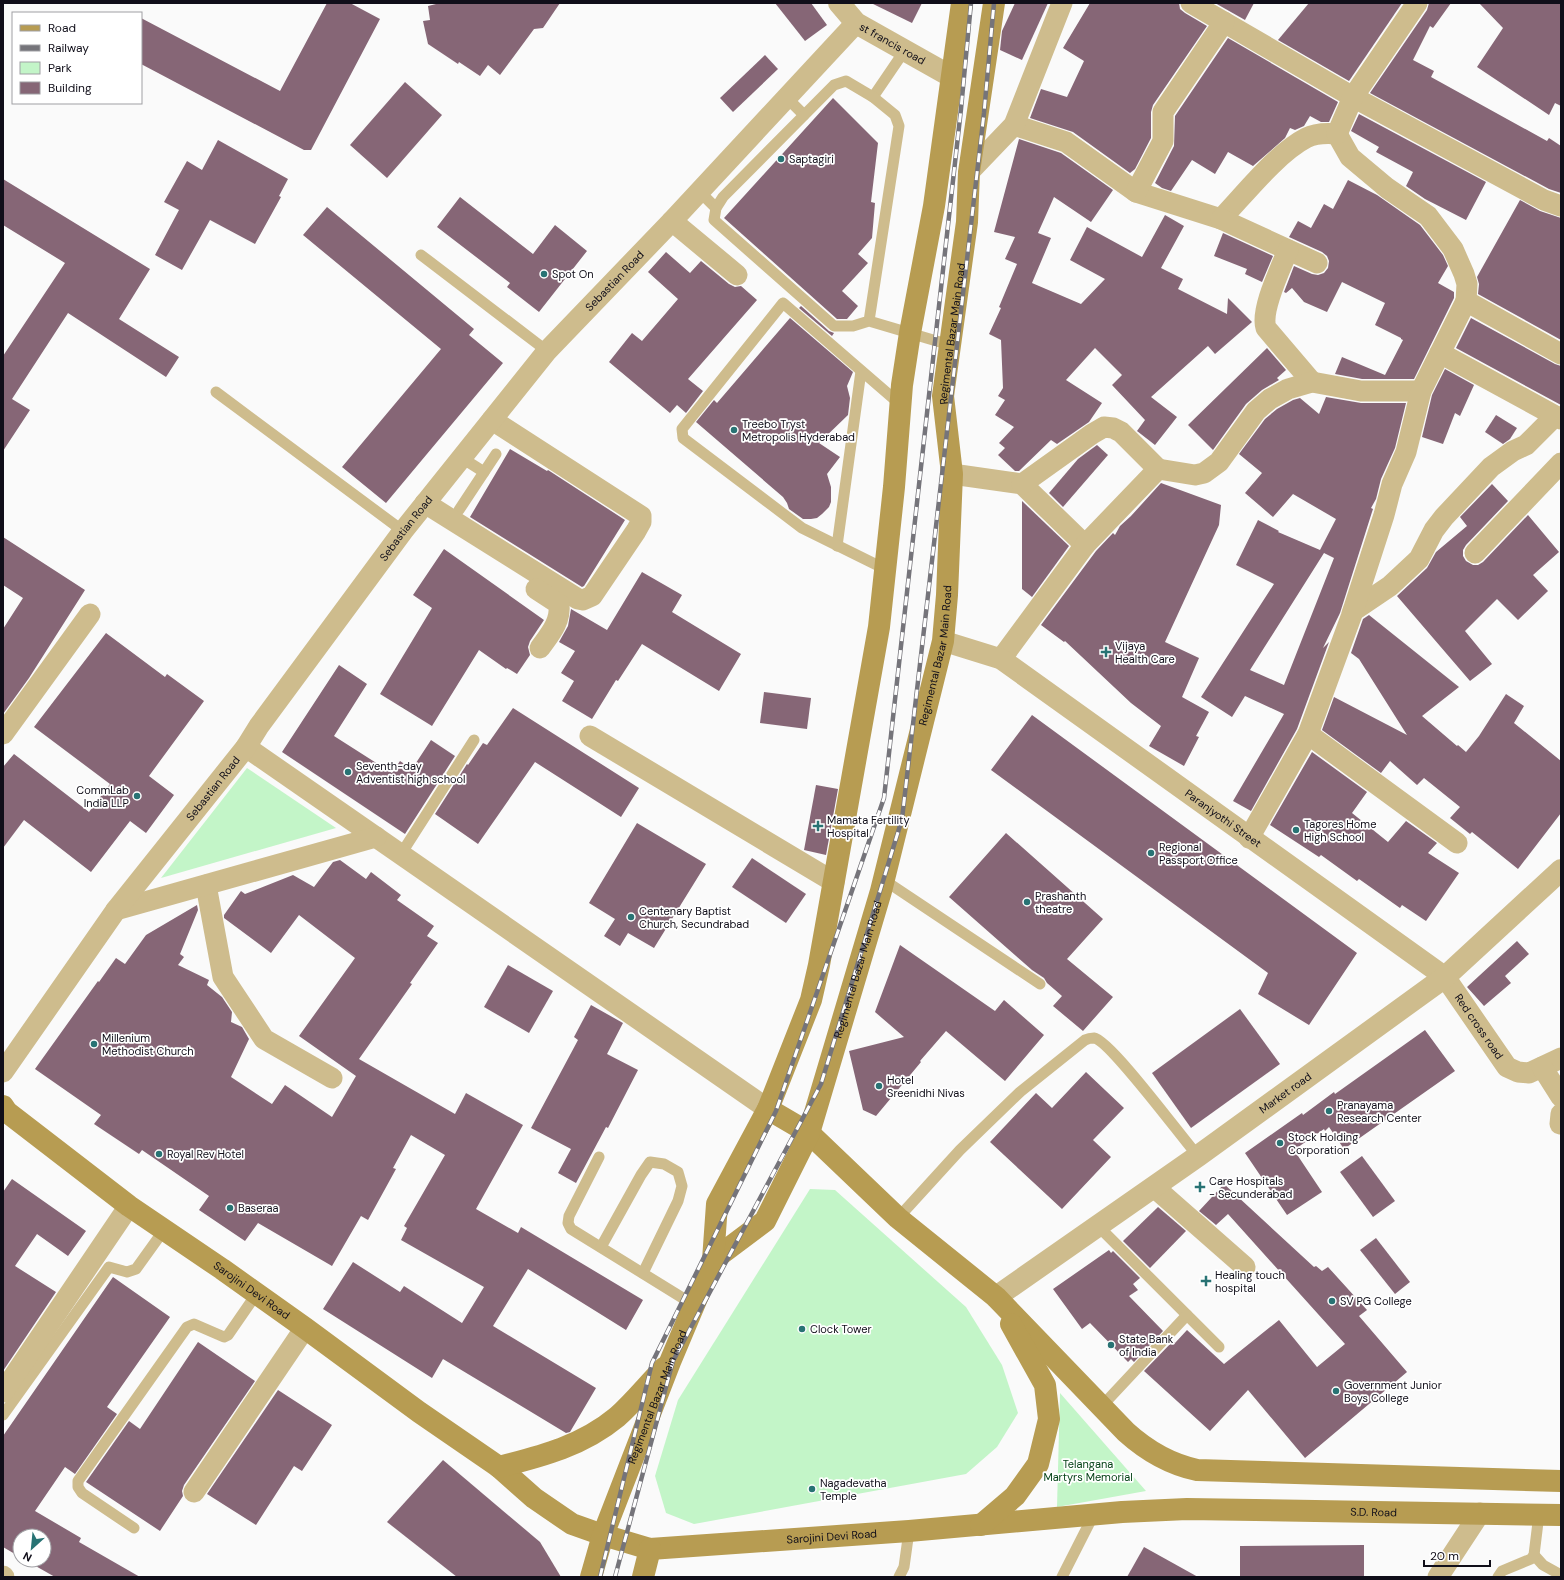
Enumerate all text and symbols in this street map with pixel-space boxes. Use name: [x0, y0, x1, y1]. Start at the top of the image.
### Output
legend: [12, 12, 142, 104]
street label: st francis road: [857, 19, 928, 68]
text: Road: [48, 20, 76, 36]
text: Railway: [48, 40, 89, 56]
text: Park: [48, 60, 72, 76]
text: Building: [48, 80, 92, 96]
place label: Saptagiri: [789, 152, 834, 166]
marker: Saptagiri: [776, 154, 786, 164]
street label: Sebastian Road: [582, 248, 647, 314]
street label: Regimental Bazar Main Road: [936, 262, 968, 405]
place label: Spot On: [552, 267, 594, 281]
marker: Spot On: [539, 269, 549, 279]
place label: Treebo Tryst Metropolis Hyderabad: [742, 417, 855, 444]
marker: Treebo Tryst Metropolis Hyderabad: [729, 425, 739, 435]
street label: Sebastian Road: [376, 493, 436, 564]
street label: Regimental Bazar Main Road: [915, 585, 954, 727]
place label: Vijaya Health Care: [1115, 639, 1175, 666]
marker: Vijaya Health Care: [1100, 646, 1112, 658]
street label: Sebastian Road: [183, 753, 243, 824]
place label: Seventh-day Adventist high school: [356, 759, 465, 786]
marker: Seventh-day Adventist high school: [343, 767, 353, 777]
place label: CommLab India LLP: [76, 783, 129, 810]
street label: Paranjyothi Street: [1182, 786, 1264, 850]
marker: CommLab India LLP: [132, 791, 142, 801]
place label: Mamata Fertility Hospital: [827, 813, 910, 840]
place label: Tagores Home High School: [1304, 817, 1376, 844]
marker: Mamata Fertility Hospital: [812, 820, 824, 832]
marker: Tagores Home High School: [1291, 825, 1301, 835]
place label: Regional Passport Office: [1159, 840, 1238, 867]
marker: Regional Passport Office: [1146, 848, 1156, 858]
place label: Prashanth theatre: [1035, 889, 1086, 916]
marker: Prashanth theatre: [1022, 897, 1032, 907]
street label: Regimental Bazar Main Road: [831, 899, 885, 1040]
place label: Centenary Baptist Church, Secundrabad: [639, 904, 749, 931]
marker: Centenary Baptist Church, Secundrabad: [626, 912, 636, 922]
street label: Red cross road: [1452, 991, 1507, 1062]
place label: Millenium Methodist Church: [102, 1031, 194, 1058]
marker: Millenium Methodist Church: [89, 1039, 99, 1049]
street label: Market road: [1256, 1069, 1314, 1116]
place label: Hotel Sreenidhi Nivas: [887, 1073, 965, 1100]
marker: Hotel Sreenidhi Nivas: [874, 1081, 884, 1091]
place label: Pranayama Research Center: [1337, 1098, 1422, 1125]
marker: Pranayama Research Center: [1324, 1106, 1334, 1116]
place label: Stock Holding Corporation: [1288, 1130, 1358, 1157]
marker: Stock Holding Corporation: [1275, 1138, 1285, 1148]
place label: Royal Rev Hotel: [167, 1147, 244, 1161]
marker: Royal Rev Hotel: [154, 1149, 164, 1159]
place label: Care Hospitals - Secunderabad: [1209, 1174, 1292, 1201]
marker: Care Hospitals - Secunderabad: [1194, 1181, 1206, 1193]
place label: Baseraa: [238, 1201, 278, 1215]
marker: Baseraa: [225, 1203, 235, 1213]
street label: Sarojini Devi Road: [211, 1258, 293, 1322]
place label: Healing touch hospital: [1215, 1268, 1285, 1295]
marker: Healing touch hospital: [1200, 1275, 1212, 1287]
place label: SV PG College: [1340, 1294, 1412, 1308]
marker: SV PG College: [1327, 1296, 1337, 1306]
place label: Clock Tower: [810, 1322, 872, 1336]
marker: Clock Tower: [797, 1324, 807, 1334]
street label: Regimental Bazar Main Road: [624, 1328, 690, 1466]
place label: State Bank of India: [1119, 1332, 1174, 1359]
marker: State Bank of India: [1106, 1340, 1116, 1350]
place label: Government Junior Boys College: [1344, 1378, 1442, 1405]
marker: Government Junior Boys College: [1331, 1386, 1341, 1396]
park label: Telangana Martyrs Memorial: [1043, 1457, 1133, 1484]
place label: Nagadevatha Temple: [820, 1476, 887, 1503]
marker: Nagadevatha Temple: [807, 1484, 817, 1494]
street label: S.D. Road: [1350, 1505, 1397, 1519]
street label: Sarojini Devi Road: [786, 1526, 878, 1546]
north arrow: [12, 1528, 52, 1568]
scale bar: [1424, 1542, 1490, 1568]
text: 20 m: [1430, 1548, 1459, 1564]
text: N: [21, 1549, 34, 1565]

